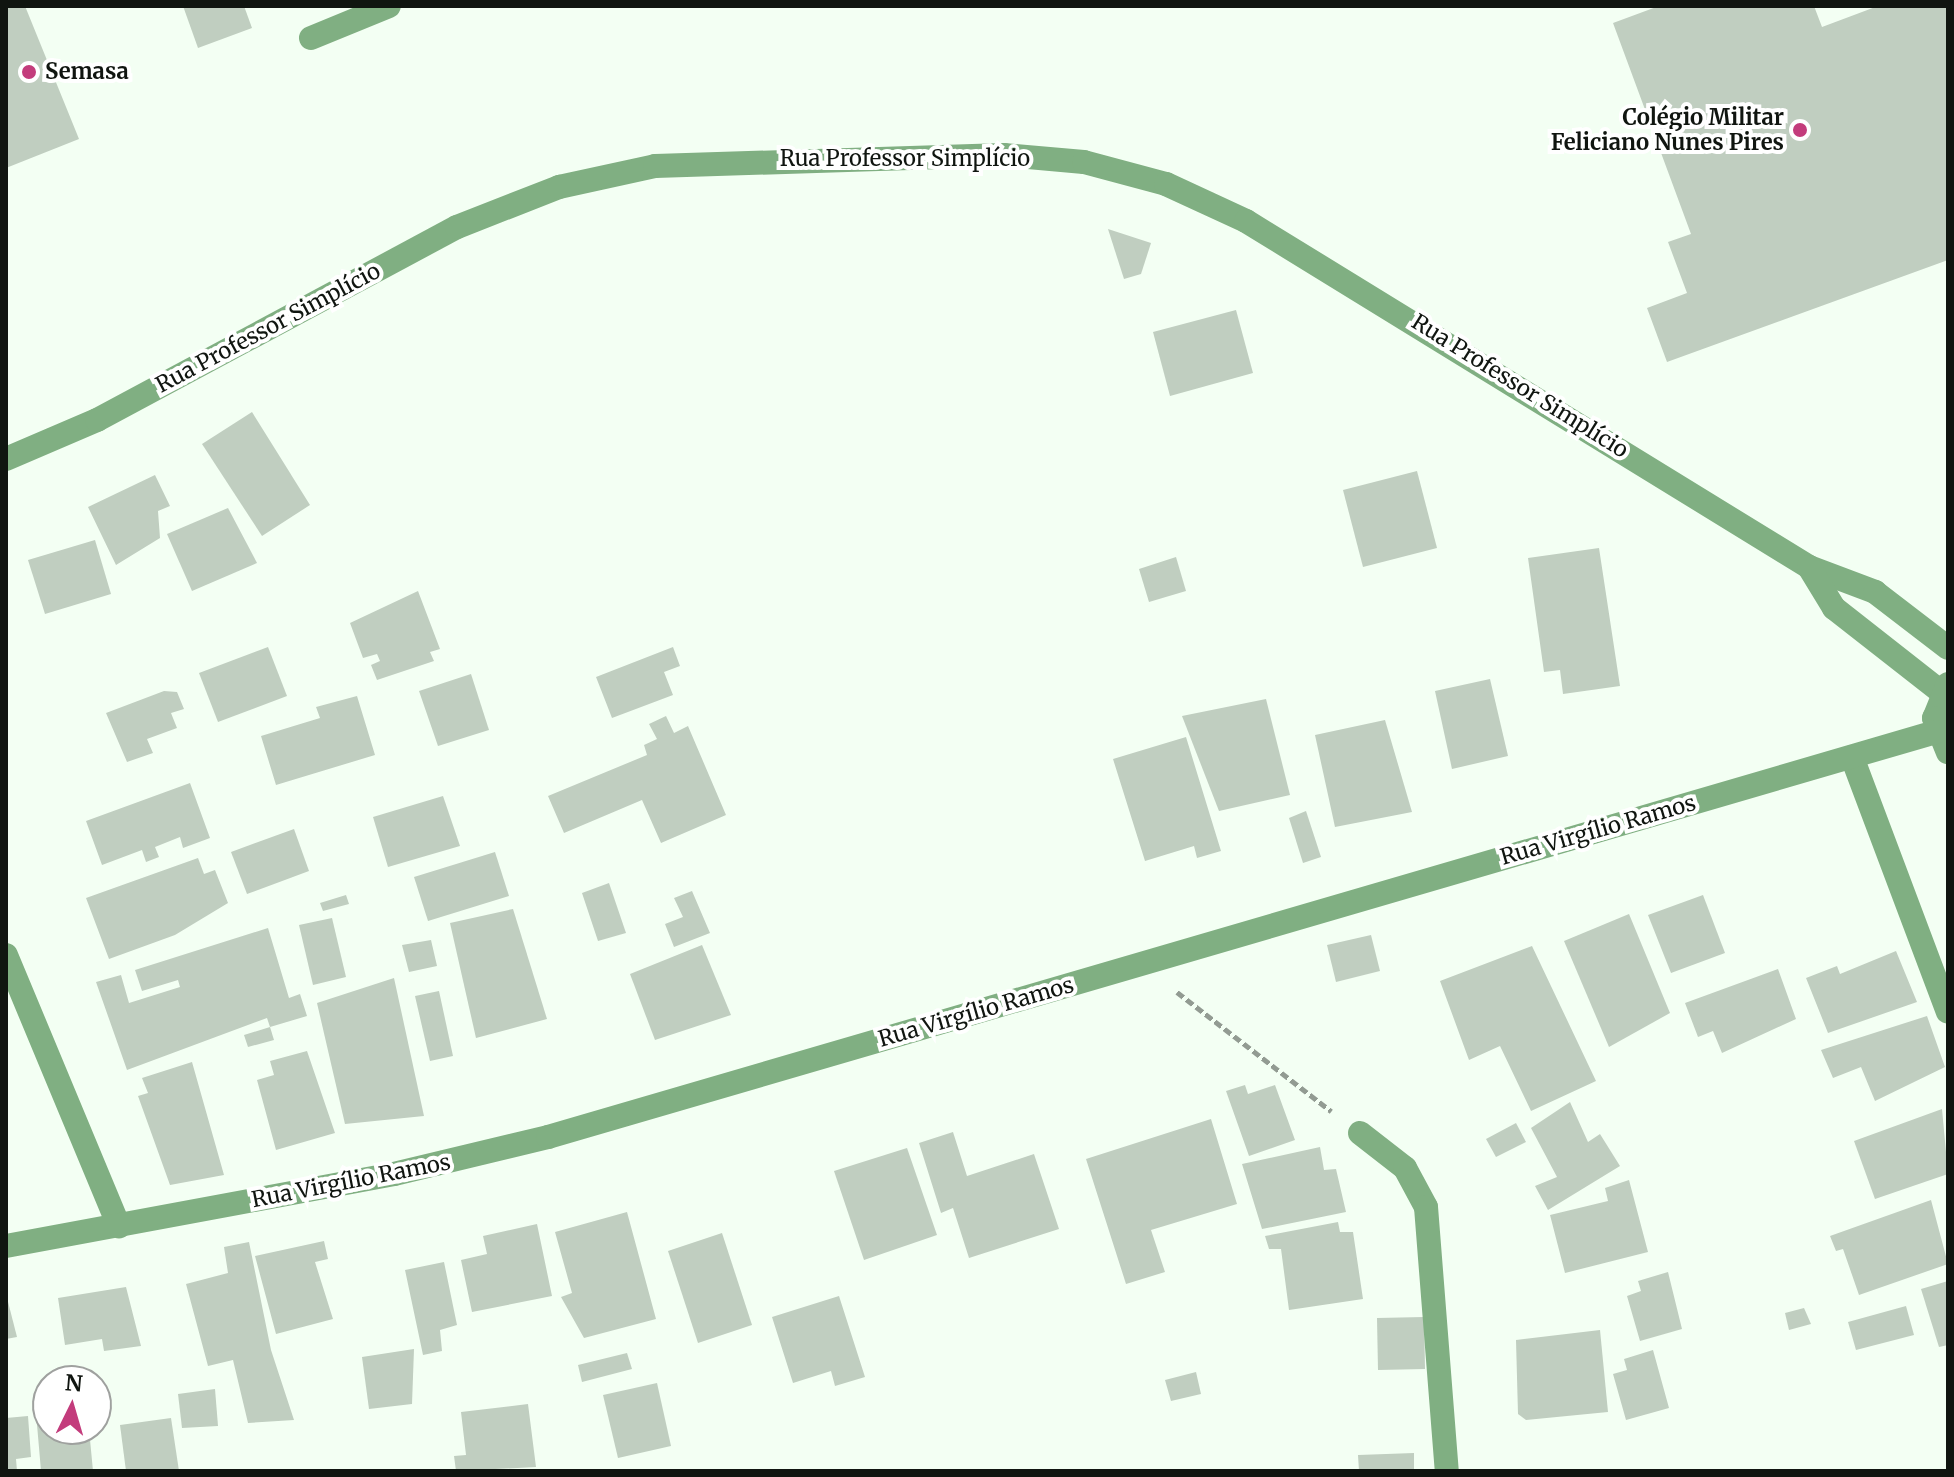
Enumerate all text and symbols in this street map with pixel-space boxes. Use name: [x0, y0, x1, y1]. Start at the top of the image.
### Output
place label: Semasa: [45, 59, 129, 85]
marker: Semasa: [20, 63, 38, 81]
place label: Colégio Militar Feliciano Nunes Pires: [1551, 104, 1784, 156]
marker: Colégio Militar Feliciano Nunes Pires: [1791, 121, 1809, 139]
street label: Rua Professor Simplício: [780, 146, 1030, 172]
street label: Rua Professor Simplício: [151, 258, 385, 398]
street label: Rua Professor Simplício: [1407, 308, 1633, 464]
street label: Rua Virgílio Ramos: [1497, 789, 1699, 871]
street label: Rua Virgílio Ramos: [875, 971, 1077, 1053]
street label: Rua Virgílio Ramos: [249, 1149, 453, 1213]
north arrow: [32, 1365, 112, 1445]
text: N: [64, 1368, 84, 1398]

